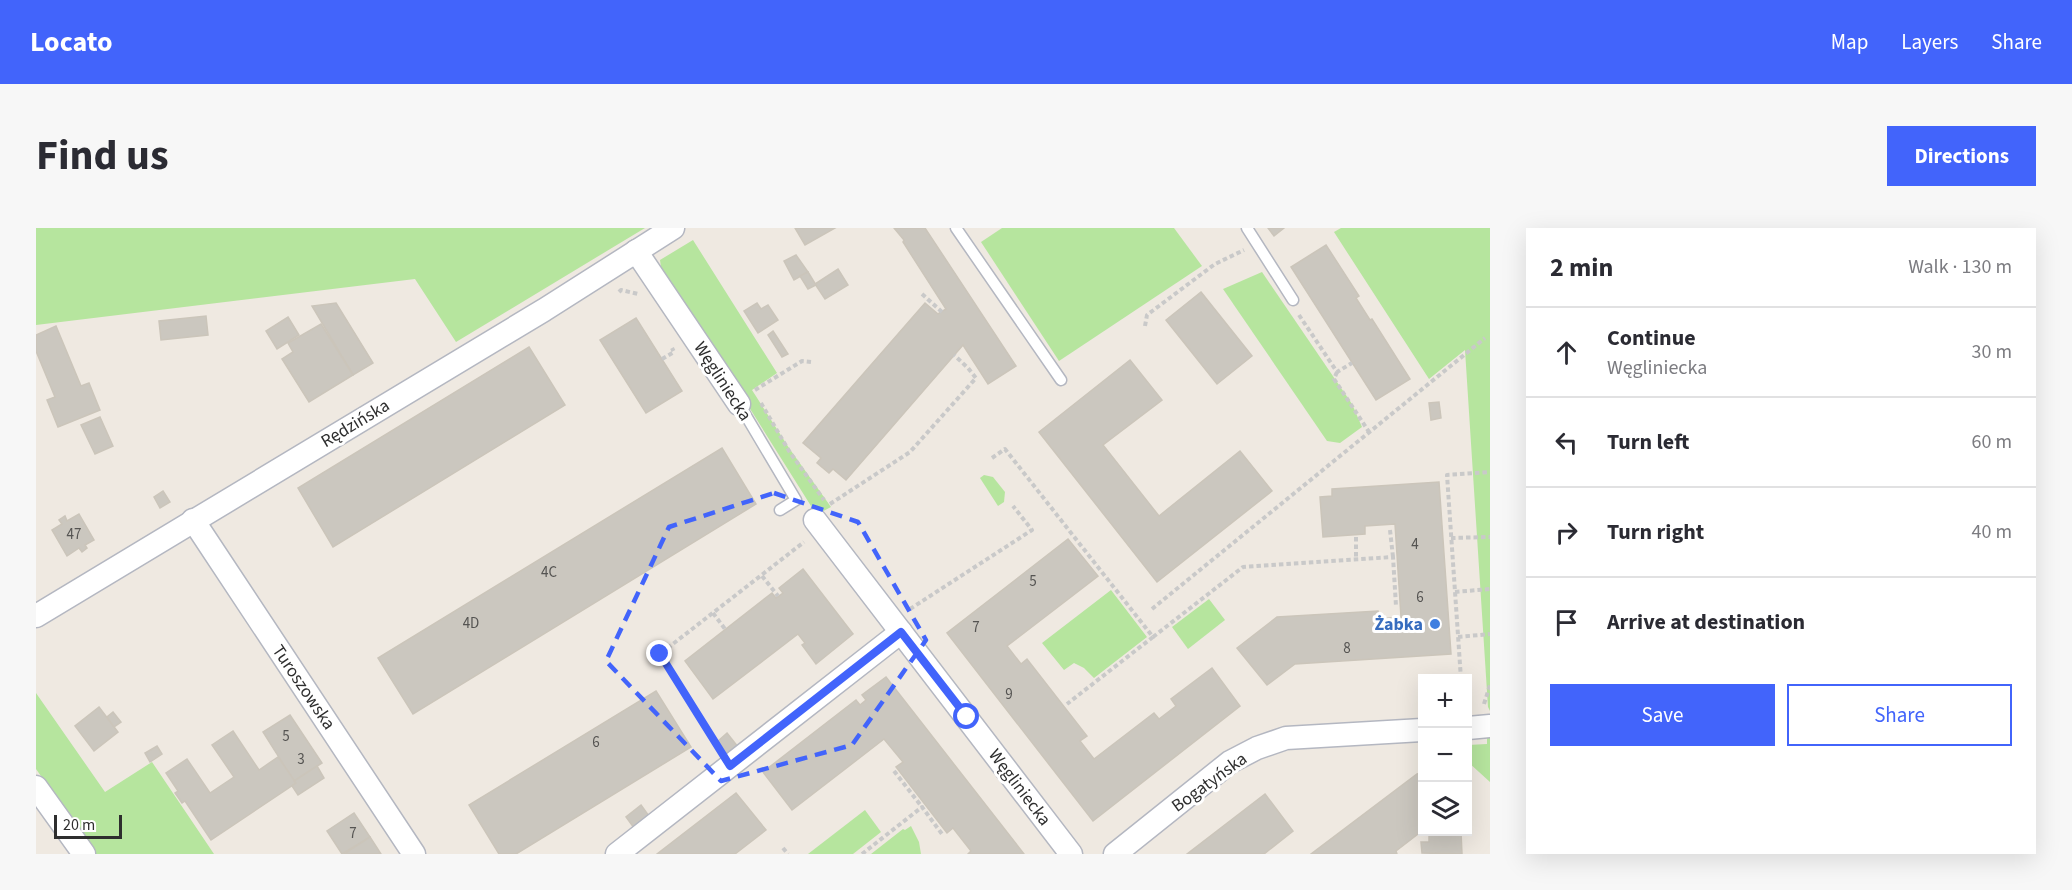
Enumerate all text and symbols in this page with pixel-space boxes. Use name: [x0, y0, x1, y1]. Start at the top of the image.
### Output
text: Locato: [30, 22, 112, 62]
text: Map: [1831, 27, 1868, 57]
text: Layers: [1901, 27, 1958, 57]
text: Share: [1991, 27, 2042, 57]
text: Find us: [36, 126, 169, 186]
button: Directions: [1887, 126, 2036, 186]
text: 2 min: [1550, 249, 1613, 286]
text: Walk · 130 m: [1908, 253, 2012, 281]
text: Continue: [1607, 322, 1696, 354]
icon: ahead: [1550, 336, 1583, 369]
street label: Węgliniecka: [688, 337, 758, 426]
text: 30 m: [1972, 338, 2012, 366]
text: Węgliniecka: [1607, 354, 1707, 382]
street label: Rędzińska: [316, 393, 394, 454]
icon: left: [1550, 426, 1583, 459]
text: Turn left: [1607, 426, 1689, 458]
text: 60 m: [1972, 428, 2012, 456]
icon: right: [1550, 516, 1583, 549]
text: Turn right: [1607, 516, 1704, 548]
text: 40 m: [1972, 518, 2012, 546]
house number: 47: [67, 524, 81, 545]
house number: 4: [1411, 534, 1419, 555]
house number: 4C: [541, 562, 557, 583]
house number: 5: [1029, 571, 1037, 592]
house number: 6: [1416, 587, 1424, 608]
icon: arrive: [1550, 606, 1583, 639]
text: Arrive at destination: [1607, 606, 1805, 638]
place label: Żabka: [1375, 612, 1423, 637]
house number: 4D: [463, 613, 479, 634]
house number: 7: [972, 617, 980, 638]
marker: Żabka: [1428, 617, 1442, 631]
house number: 8: [1343, 638, 1351, 659]
street label: Turoszowska: [266, 640, 341, 735]
route end: [646, 640, 672, 666]
map controls: [1418, 674, 1472, 836]
button: +: [1418, 674, 1472, 728]
house number: 9: [1005, 684, 1013, 705]
button: Save: [1550, 684, 1775, 746]
button: Share: [1787, 684, 2012, 746]
route start: [953, 703, 979, 729]
house number: 5: [282, 726, 290, 747]
button: −: [1418, 728, 1472, 782]
house number: 6: [592, 732, 600, 753]
street label: Węgliniecka: [982, 744, 1057, 831]
street label: Bogatyńska: [1166, 747, 1252, 818]
house number: 3: [297, 749, 305, 770]
button: layers: [1418, 782, 1472, 836]
scale bar: [54, 812, 122, 840]
text: 20 m: [63, 814, 95, 836]
house number: 7: [349, 823, 357, 844]

